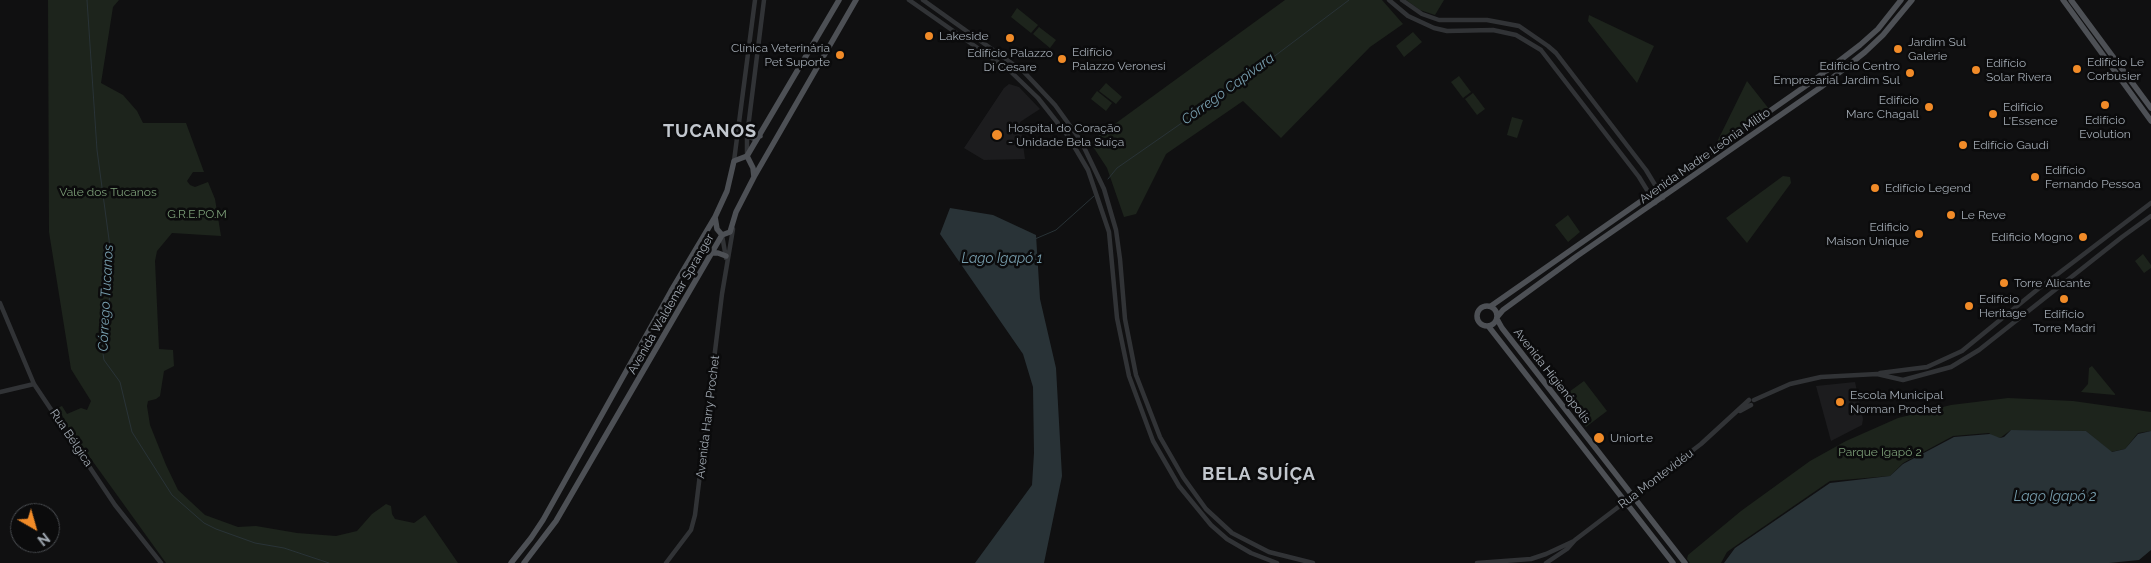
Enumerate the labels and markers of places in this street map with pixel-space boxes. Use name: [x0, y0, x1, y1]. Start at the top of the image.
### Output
place label: Lakeside: [939, 29, 989, 43]
marker: Lakeside: [923, 30, 935, 42]
marker: Edifício Palazzo Di Cesare: [1004, 32, 1016, 44]
place label: Jardim Sul Galerie: [1908, 35, 1966, 63]
place label: Clínica Veterinária Pet Suporte: [731, 41, 830, 69]
marker: Jardim Sul Galerie: [1892, 43, 1904, 55]
place label: Edifício Palazzo Veronesi: [1072, 45, 1166, 73]
place label: Edifício Palazzo Di Cesare: [967, 46, 1053, 74]
marker: Clínica Veterinária Pet Suporte: [834, 49, 846, 61]
marker: Edifício Palazzo Veronesi: [1056, 53, 1068, 65]
place label: Edifício Le Corbusier: [2087, 55, 2144, 83]
place label: Edifício Solar Rivera: [1986, 56, 2052, 84]
place label: Edifício Centro Empresarial Jardim Sul: [1773, 59, 1900, 87]
marker: Edifício Le Corbusier: [2071, 63, 2083, 75]
marker: Edifício Solar Rivera: [1970, 64, 1982, 76]
marker: Edifício Centro Empresarial Jardim Sul: [1904, 67, 1916, 79]
place label: Edifício Marc Chagall: [1846, 93, 1919, 121]
marker: Edifício Evolution: [2099, 99, 2111, 111]
place label: Edifício L'Essence: [2003, 100, 2058, 128]
marker: Edifício Marc Chagall: [1923, 101, 1935, 113]
marker: Edifício L'Essence: [1987, 108, 1999, 120]
place label: Edifício Evolution: [2079, 113, 2131, 141]
place label: Hospital do Coração - Unidade Bela Suíça: [1008, 121, 1124, 149]
marker: Hospital do Coração - Unidade Bela Suíça: [990, 128, 1004, 142]
place label: Edifício Gaudi: [1973, 138, 2049, 152]
marker: Edifício Gaudi: [1957, 139, 1969, 151]
place label: Edifício Fernando Pessoa: [2045, 163, 2141, 191]
marker: Edifício Fernando Pessoa: [2029, 171, 2041, 183]
place label: Edifício Legend: [1885, 181, 1971, 195]
marker: Edifício Legend: [1869, 182, 1881, 194]
place label: Le Reve: [1961, 208, 2006, 222]
marker: Le Reve: [1945, 209, 1957, 221]
place label: Edificio Maison Unique: [1826, 220, 1909, 248]
marker: Edificio Maison Unique: [1913, 228, 1925, 240]
place label: Edificio Mogno: [1991, 230, 2073, 244]
marker: Edificio Mogno: [2077, 231, 2089, 243]
place label: Torre Alicante: [2014, 276, 2090, 290]
marker: Torre Alicante: [1998, 277, 2010, 289]
place label: Edifício Heritage: [1979, 292, 2027, 320]
marker: Edifício Torre Madri: [2058, 293, 2070, 305]
marker: Edifício Heritage: [1963, 300, 1975, 312]
place label: Edifício Torre Madri: [2033, 307, 2095, 335]
place label: Escola Municipal Norman Prochet: [1850, 388, 1943, 416]
marker: Escola Municipal Norman Prochet: [1834, 396, 1846, 408]
marker: Uniort.e: [1592, 431, 1606, 445]
place label: Uniort.e: [1610, 431, 1653, 445]

